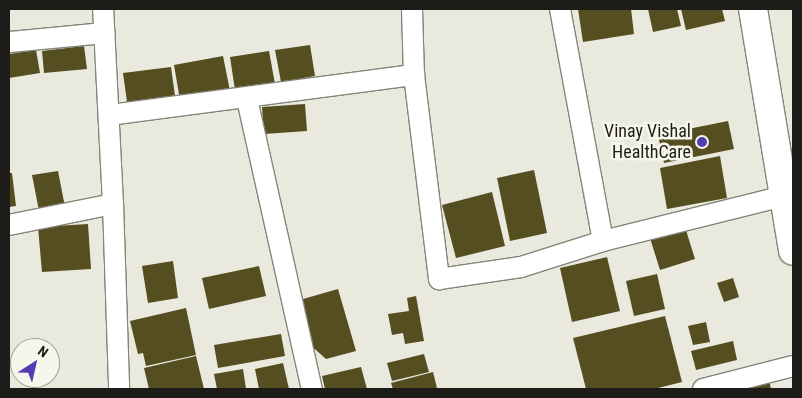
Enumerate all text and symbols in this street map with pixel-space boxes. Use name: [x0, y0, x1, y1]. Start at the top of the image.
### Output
place label: Vinay Vishal HealthCare: [604, 121, 691, 163]
marker: Vinay Vishal HealthCare: [695, 135, 709, 149]
north arrow: [10, 338, 60, 388]
text: N: [35, 343, 51, 361]

